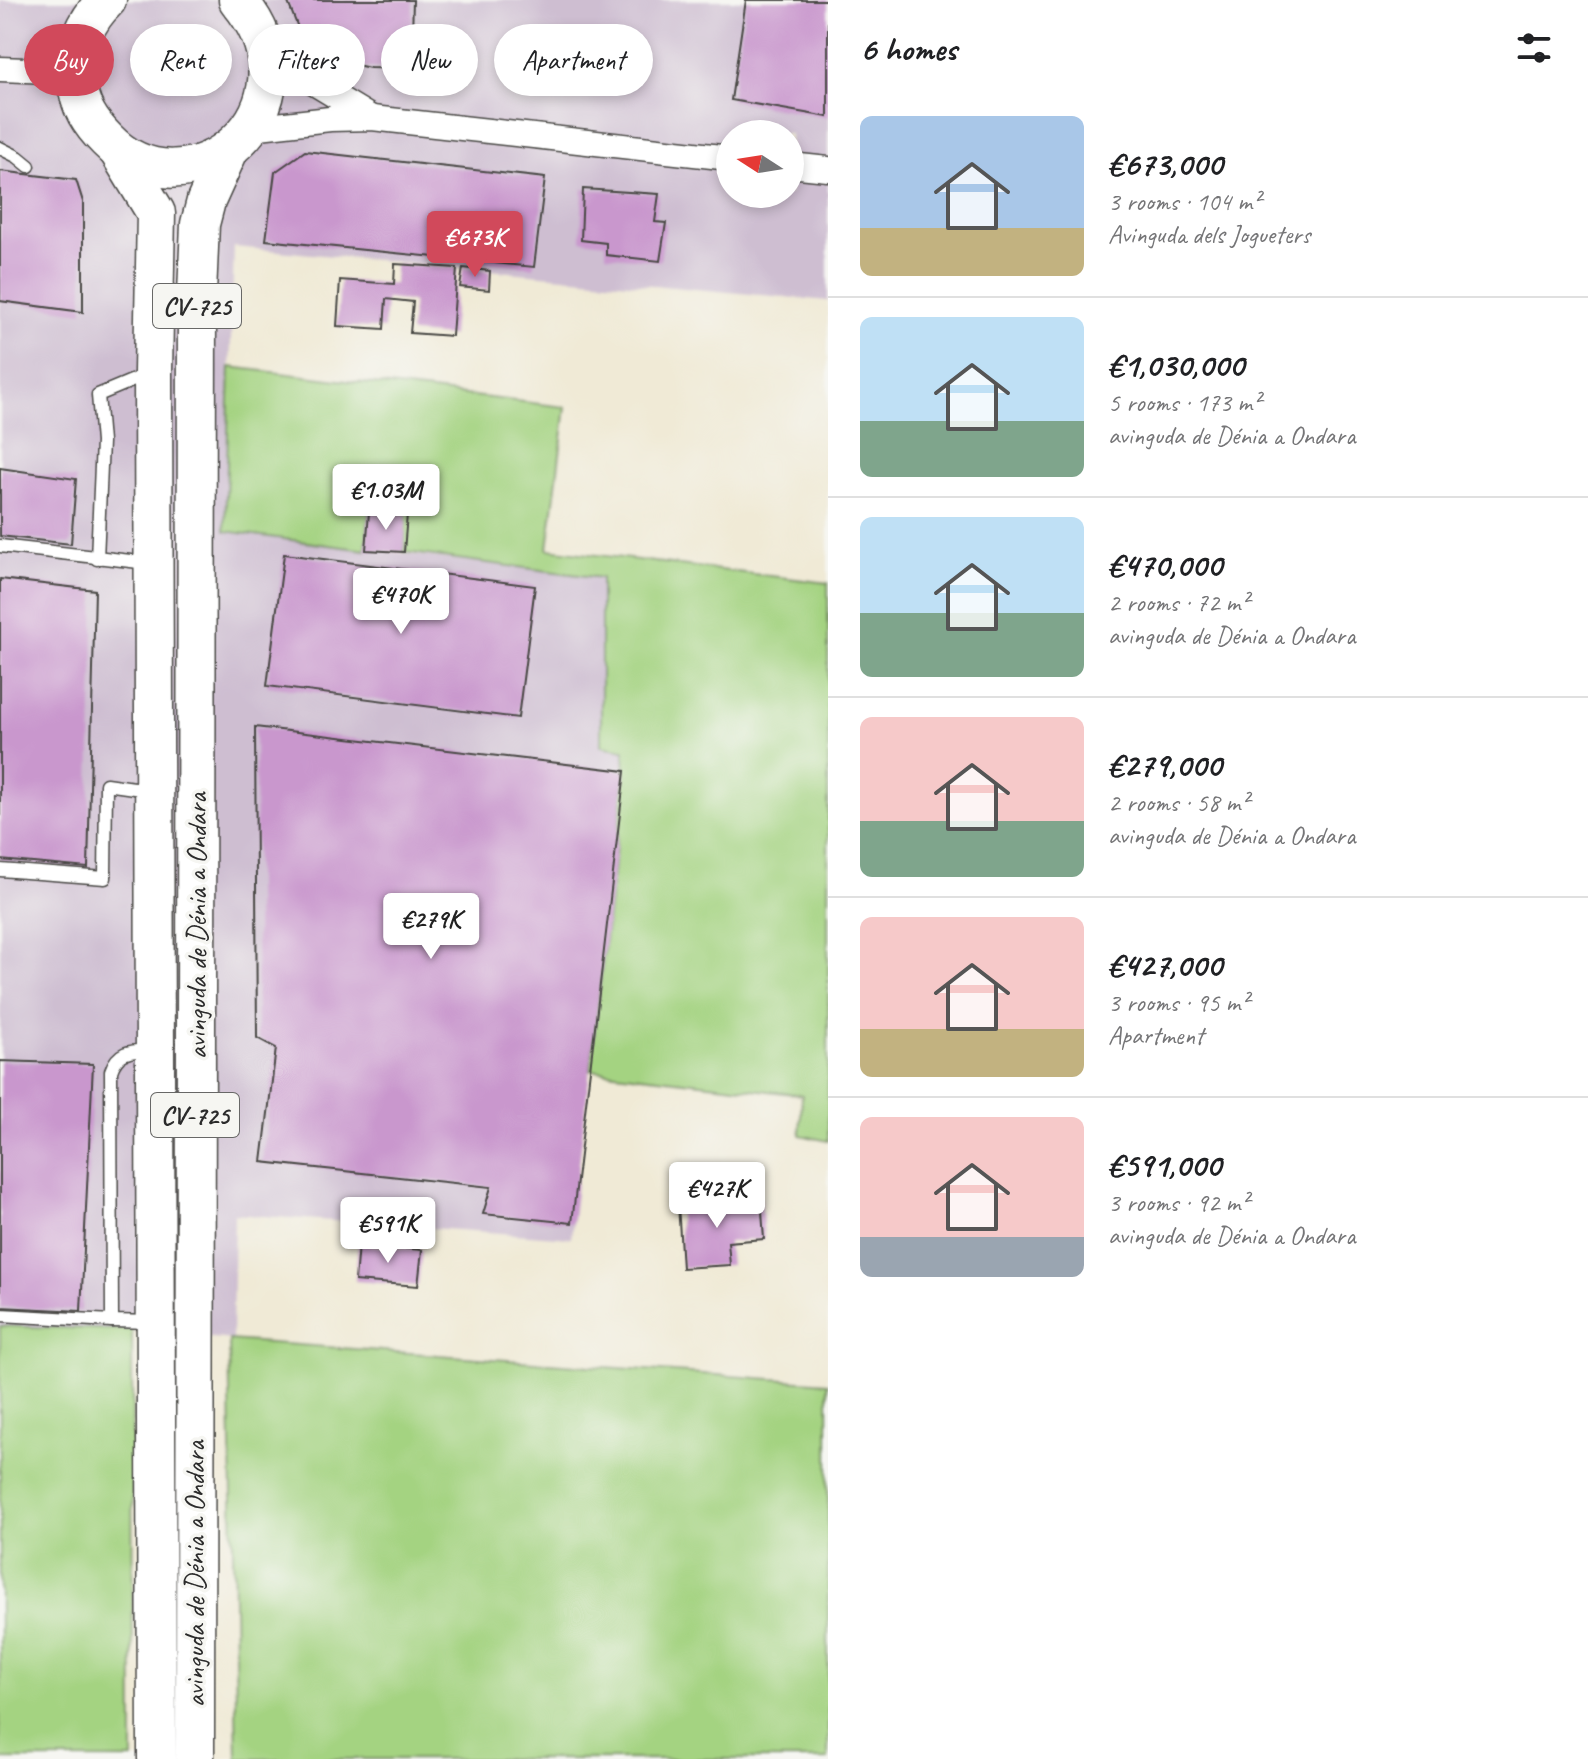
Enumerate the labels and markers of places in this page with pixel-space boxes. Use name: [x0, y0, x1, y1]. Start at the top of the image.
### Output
pin: €673K: [419, 211, 531, 279]
pin: €1.03M: [321, 464, 451, 532]
pin: €470K: [345, 568, 457, 636]
pin: €279K: [375, 893, 487, 961]
pin: €427K: [661, 1162, 773, 1230]
pin: €591K: [332, 1197, 444, 1265]

